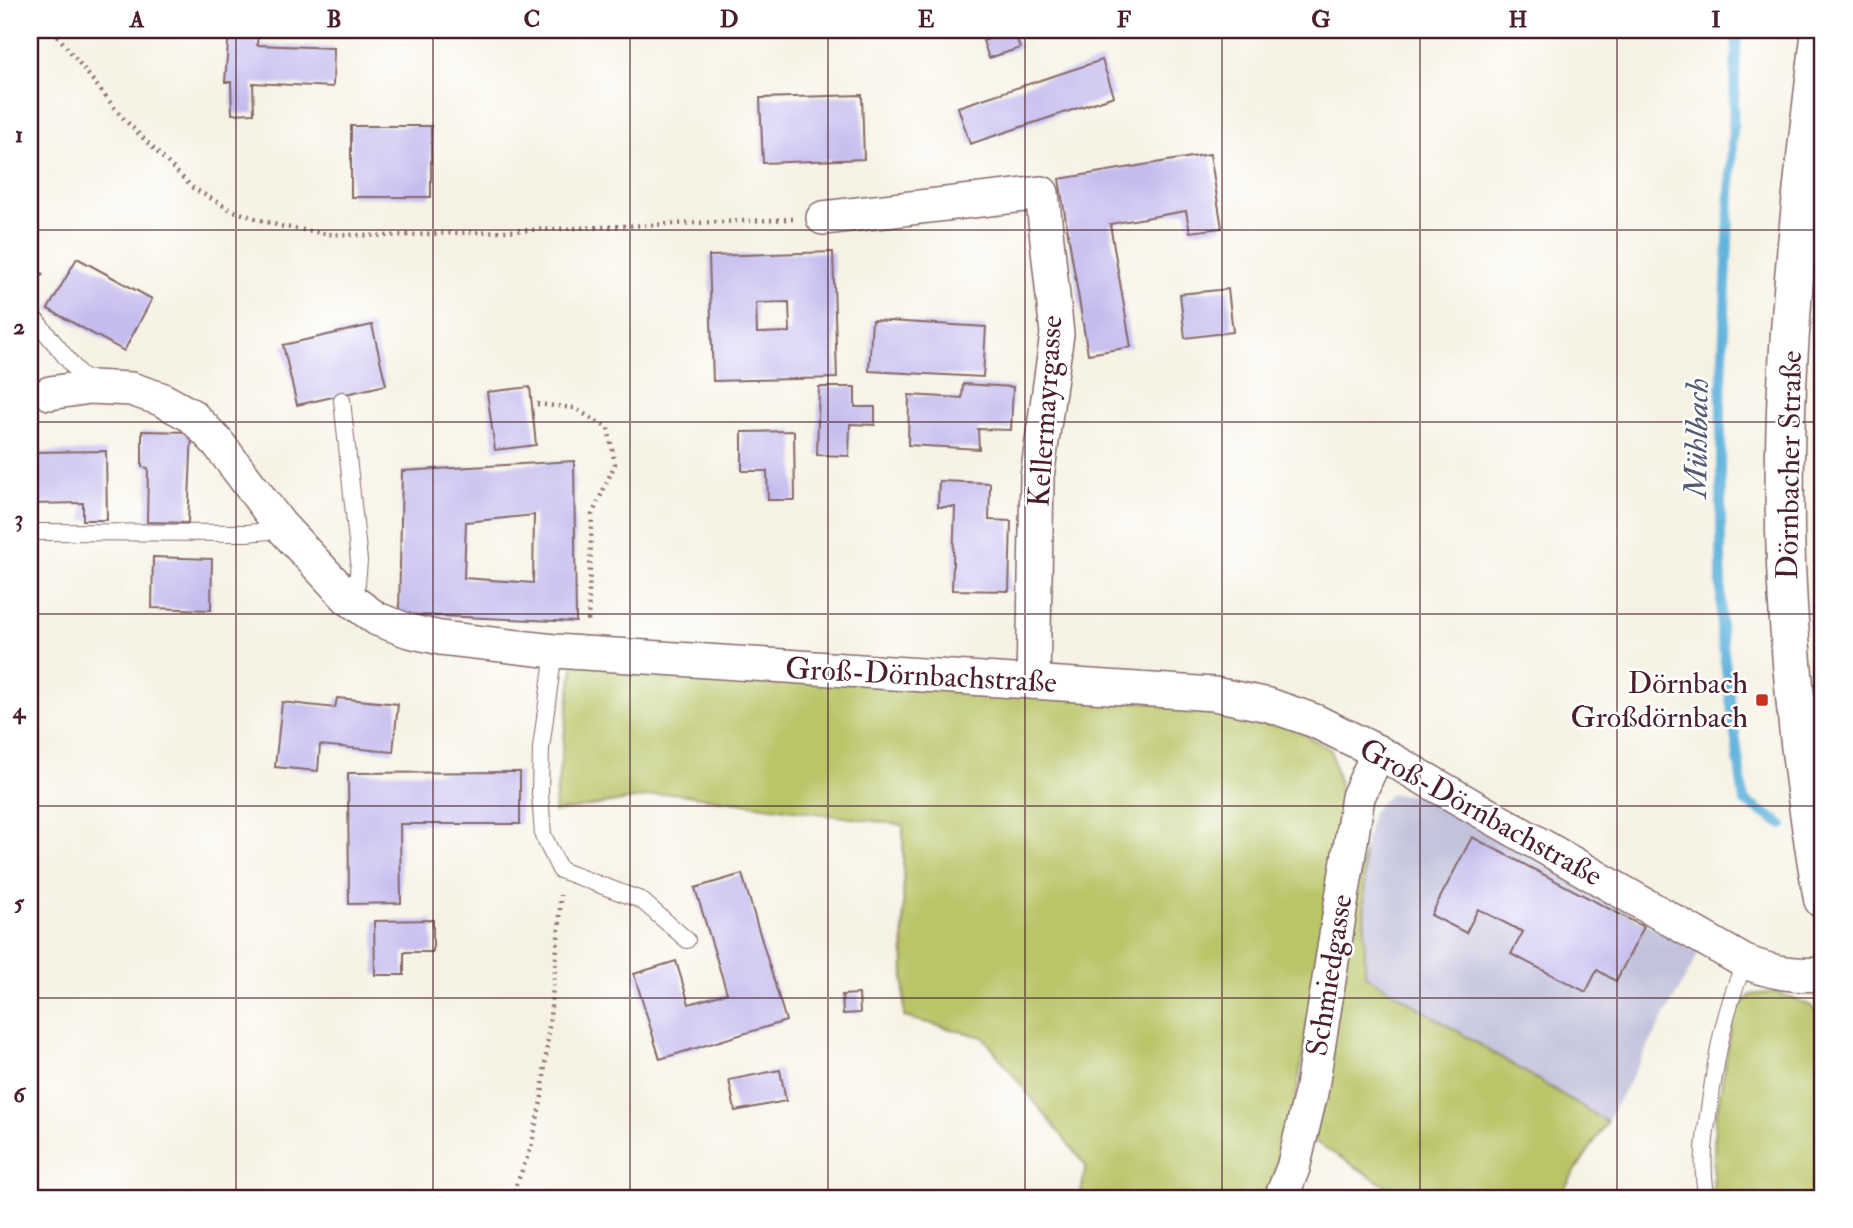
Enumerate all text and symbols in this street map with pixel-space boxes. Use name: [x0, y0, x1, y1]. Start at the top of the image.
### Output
text: A: [129, 5, 145, 34]
text: B: [326, 5, 342, 34]
text: C: [524, 5, 540, 34]
text: D: [720, 5, 738, 34]
text: E: [918, 5, 935, 34]
text: F: [1117, 5, 1132, 34]
text: G: [1311, 5, 1331, 34]
text: H: [1509, 5, 1528, 34]
text: I: [1711, 5, 1721, 34]
text: 1: [15, 120, 23, 149]
text: 2: [13, 312, 25, 341]
street label: Kellermayrgasse: [1020, 314, 1071, 508]
street label: Dörnbacher Straße: [1769, 350, 1810, 580]
water label: Mühlbach: [1676, 378, 1718, 500]
text: 3: [15, 504, 23, 533]
street label: Groß-Dörnbachstraße: [784, 650, 1058, 701]
place label: Dörnbach Großdörnbach: [1571, 665, 1748, 736]
marker: Dörnbach Großdörnbach: [1754, 692, 1770, 708]
text: 4: [12, 696, 27, 725]
street label: Groß-Dörnbachstraße: [1353, 730, 1609, 895]
text: 5: [14, 888, 25, 917]
street label: Schmiedgasse: [1298, 892, 1361, 1059]
text: 6: [13, 1080, 27, 1109]

